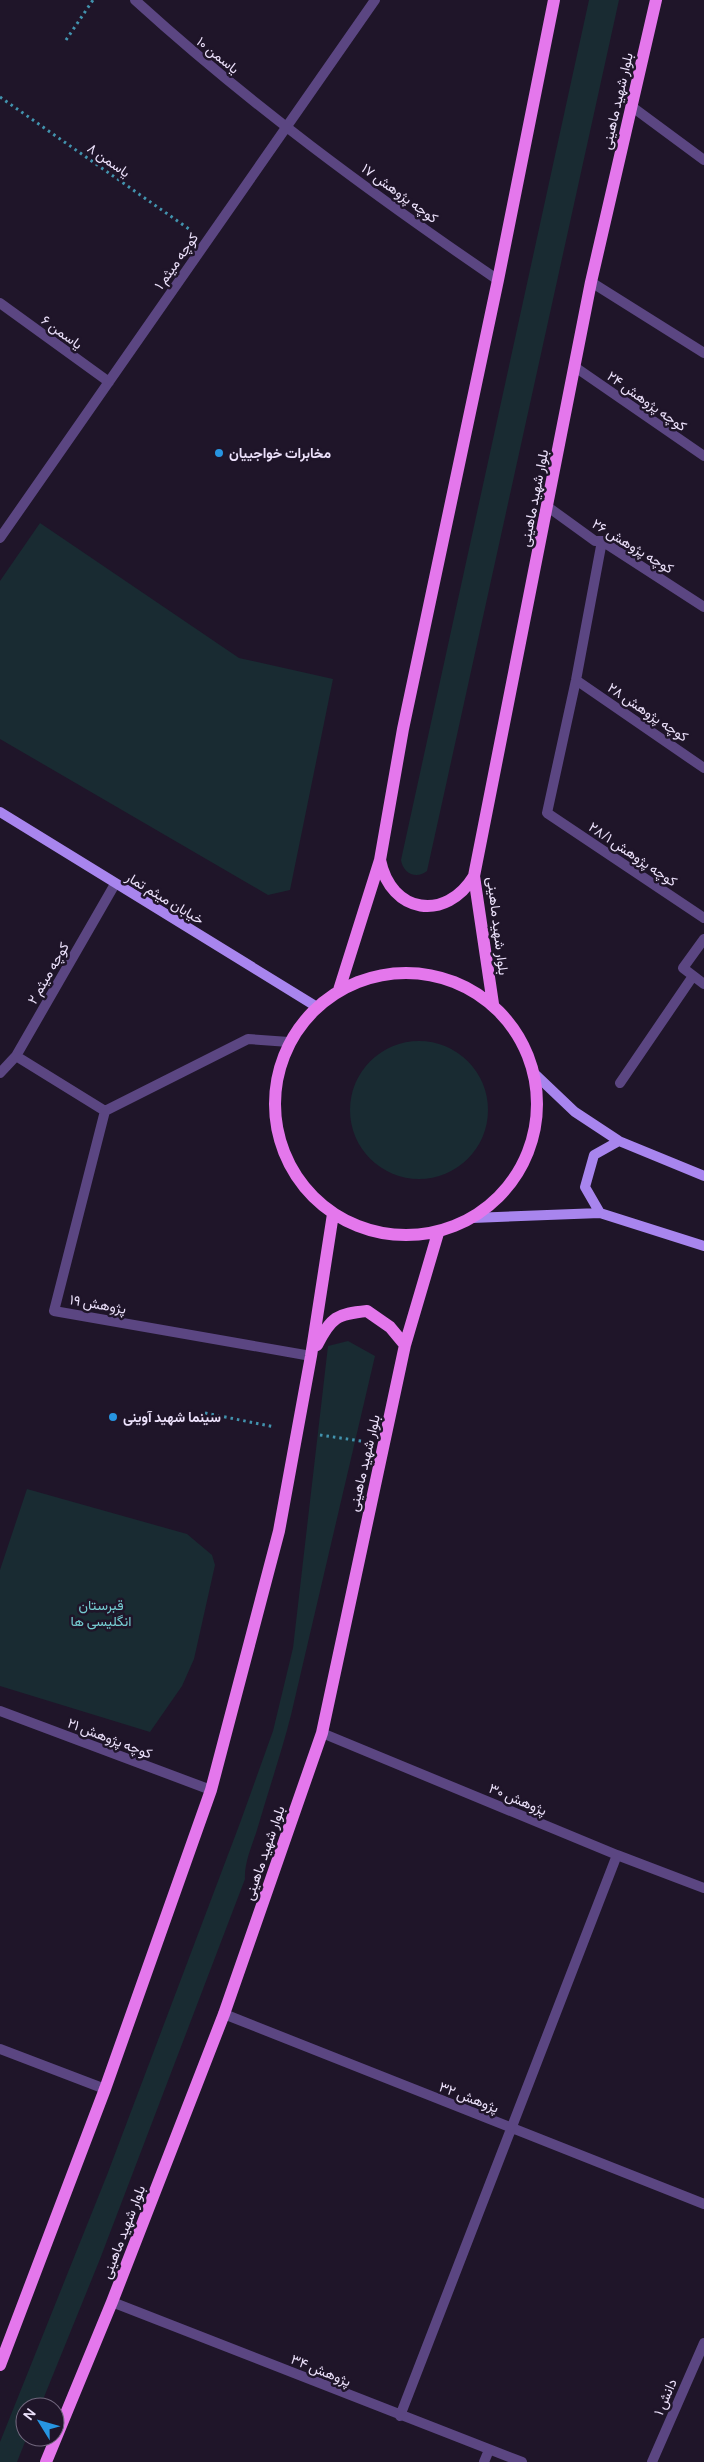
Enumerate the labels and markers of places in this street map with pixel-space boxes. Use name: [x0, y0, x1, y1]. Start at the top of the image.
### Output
place label: مخابرات خواجییان: [229, 443, 331, 462]
marker: مخابرات خواجییان: [213, 447, 225, 459]
place label: سینما شهید آوینی: [123, 1407, 221, 1426]
marker: سینما شهید آوینی: [107, 1411, 119, 1423]

